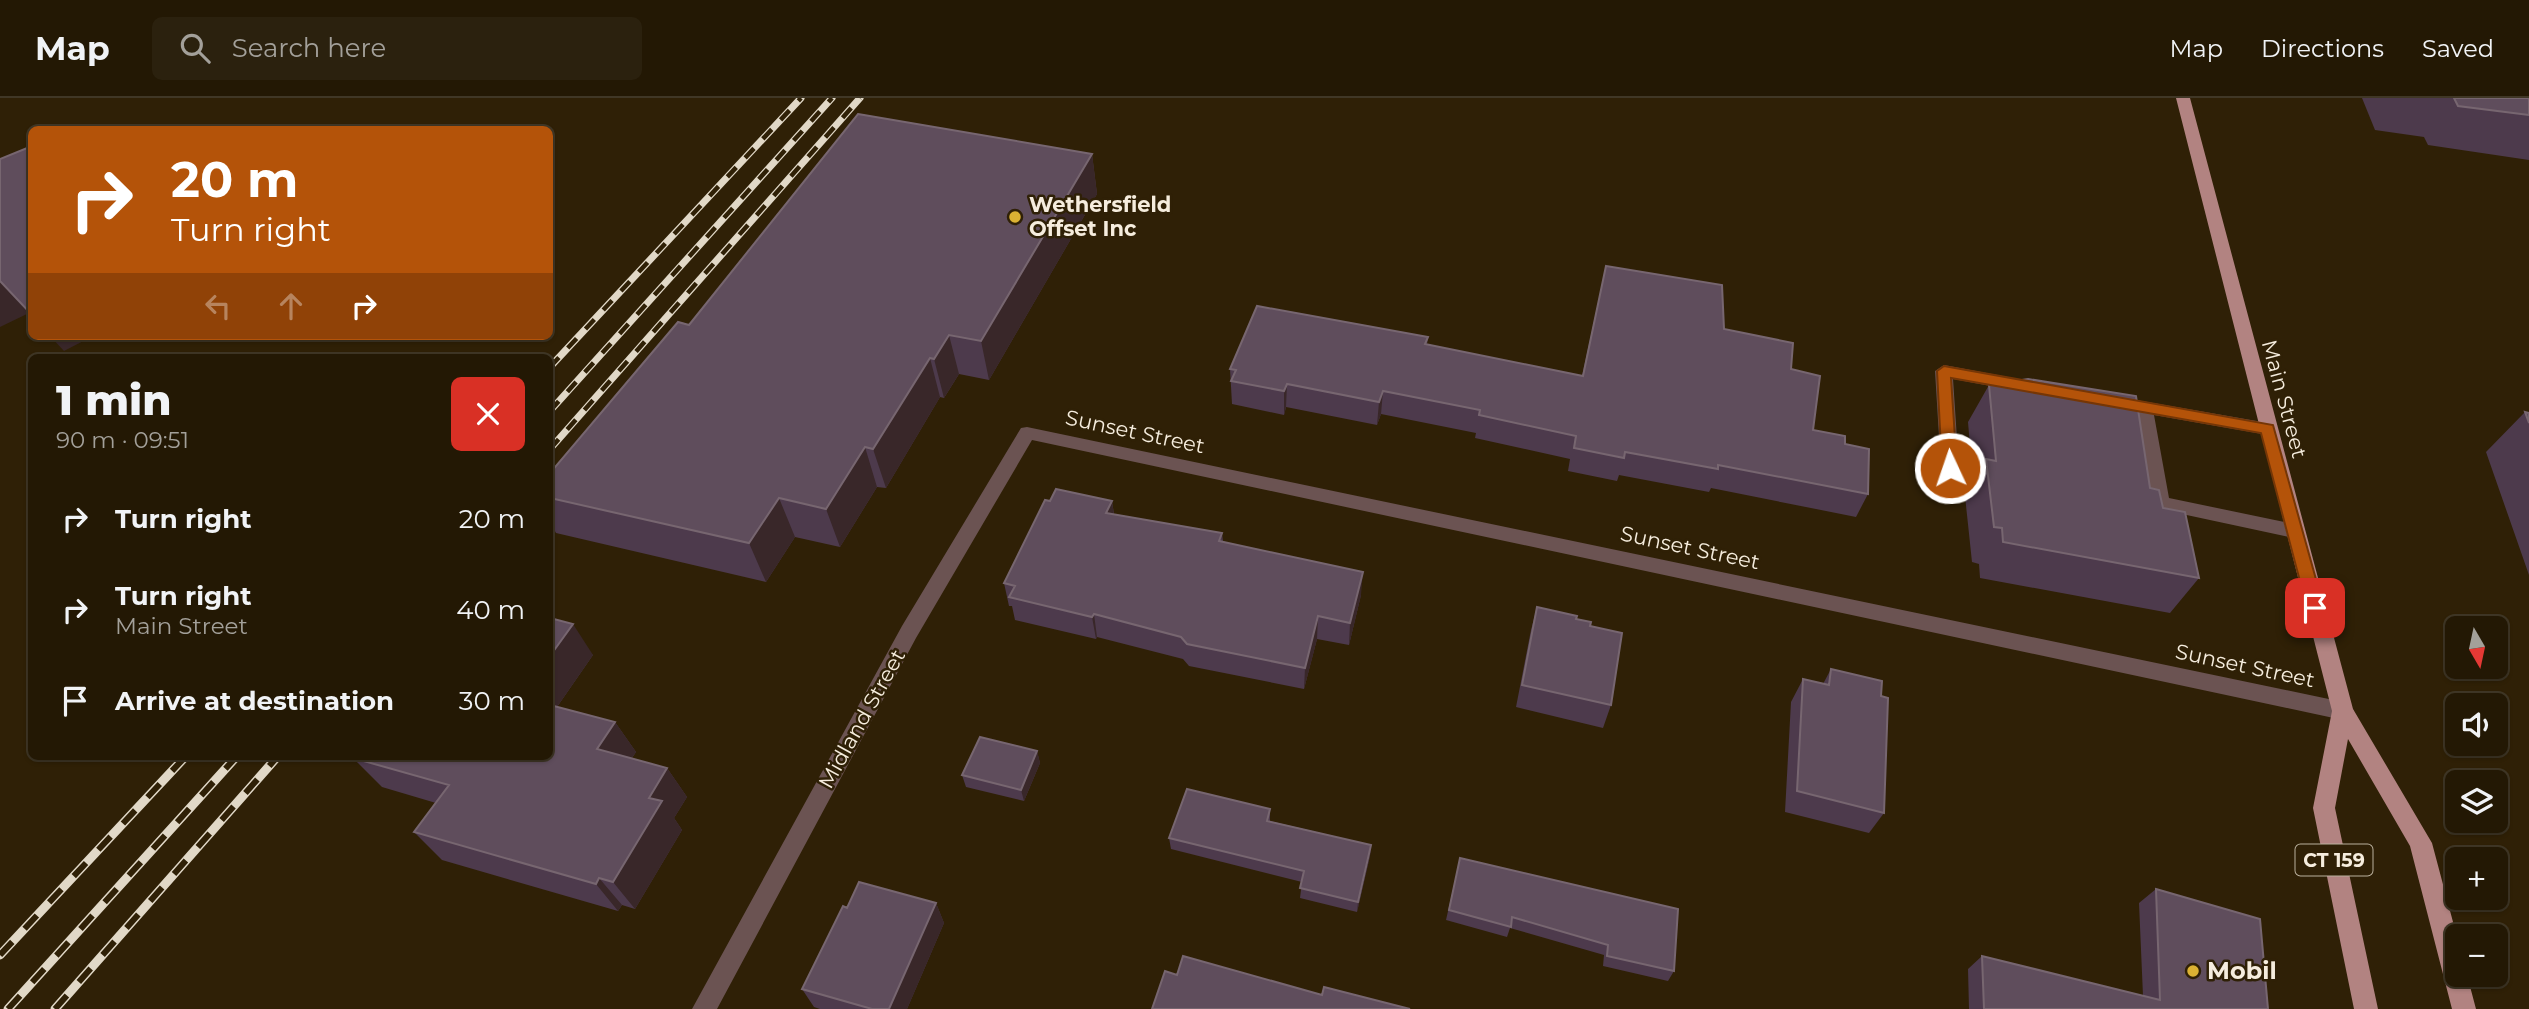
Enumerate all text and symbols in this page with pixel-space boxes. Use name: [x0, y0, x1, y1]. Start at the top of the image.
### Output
search box: [152, 17, 642, 80]
text: Map: [35, 28, 110, 68]
icon: search: [176, 29, 214, 67]
text: Search here: [232, 32, 386, 64]
text: Map: [2170, 34, 2223, 63]
text: Directions: [2261, 34, 2384, 63]
text: Saved: [2422, 34, 2494, 63]
text: 20 m: [171, 150, 298, 209]
icon: right: [56, 154, 147, 245]
place label: Wethersfield Offset Inc: [1029, 192, 1171, 241]
marker: Wethersfield Offset Inc: [1007, 209, 1023, 225]
text: Turn right: [171, 210, 331, 249]
icon: left: [199, 287, 237, 325]
icon: ahead: [272, 287, 310, 325]
icon: right: [345, 287, 383, 325]
street label: Main Street: [2257, 337, 2312, 461]
text: 1 min: [56, 374, 172, 426]
button: close: [451, 377, 525, 451]
street label: Sunset Street: [1063, 405, 1207, 458]
text: 90 m · 09:51: [56, 426, 189, 454]
position arrow: [1913, 431, 1987, 505]
icon: right: [56, 500, 94, 538]
text: Turn right: [115, 503, 251, 535]
text: 20 m: [459, 503, 525, 535]
street label: Sunset Street: [1618, 521, 1762, 574]
pin: [2285, 578, 2345, 638]
text: Turn right: [115, 580, 251, 612]
icon: arrive: [2296, 589, 2334, 627]
icon: right: [56, 591, 94, 629]
text: 40 m: [456, 594, 525, 626]
text: Main Street: [115, 612, 248, 640]
north arrow: [2445, 616, 2508, 679]
map controls: [2445, 616, 2508, 987]
street label: Sunset Street: [2173, 639, 2317, 692]
street label: Midland Street: [813, 645, 910, 793]
icon: arrive: [56, 682, 94, 720]
text: Arrive at destination: [115, 685, 394, 717]
text: 30 m: [459, 685, 525, 717]
button: sound: [2445, 693, 2508, 756]
button: layers: [2445, 770, 2508, 833]
road number: CT 159: [2296, 845, 2372, 876]
button: +: [2445, 847, 2508, 910]
button: −: [2445, 924, 2508, 987]
place label: Mobil: [2207, 956, 2277, 985]
marker: Mobil: [2185, 963, 2201, 979]

